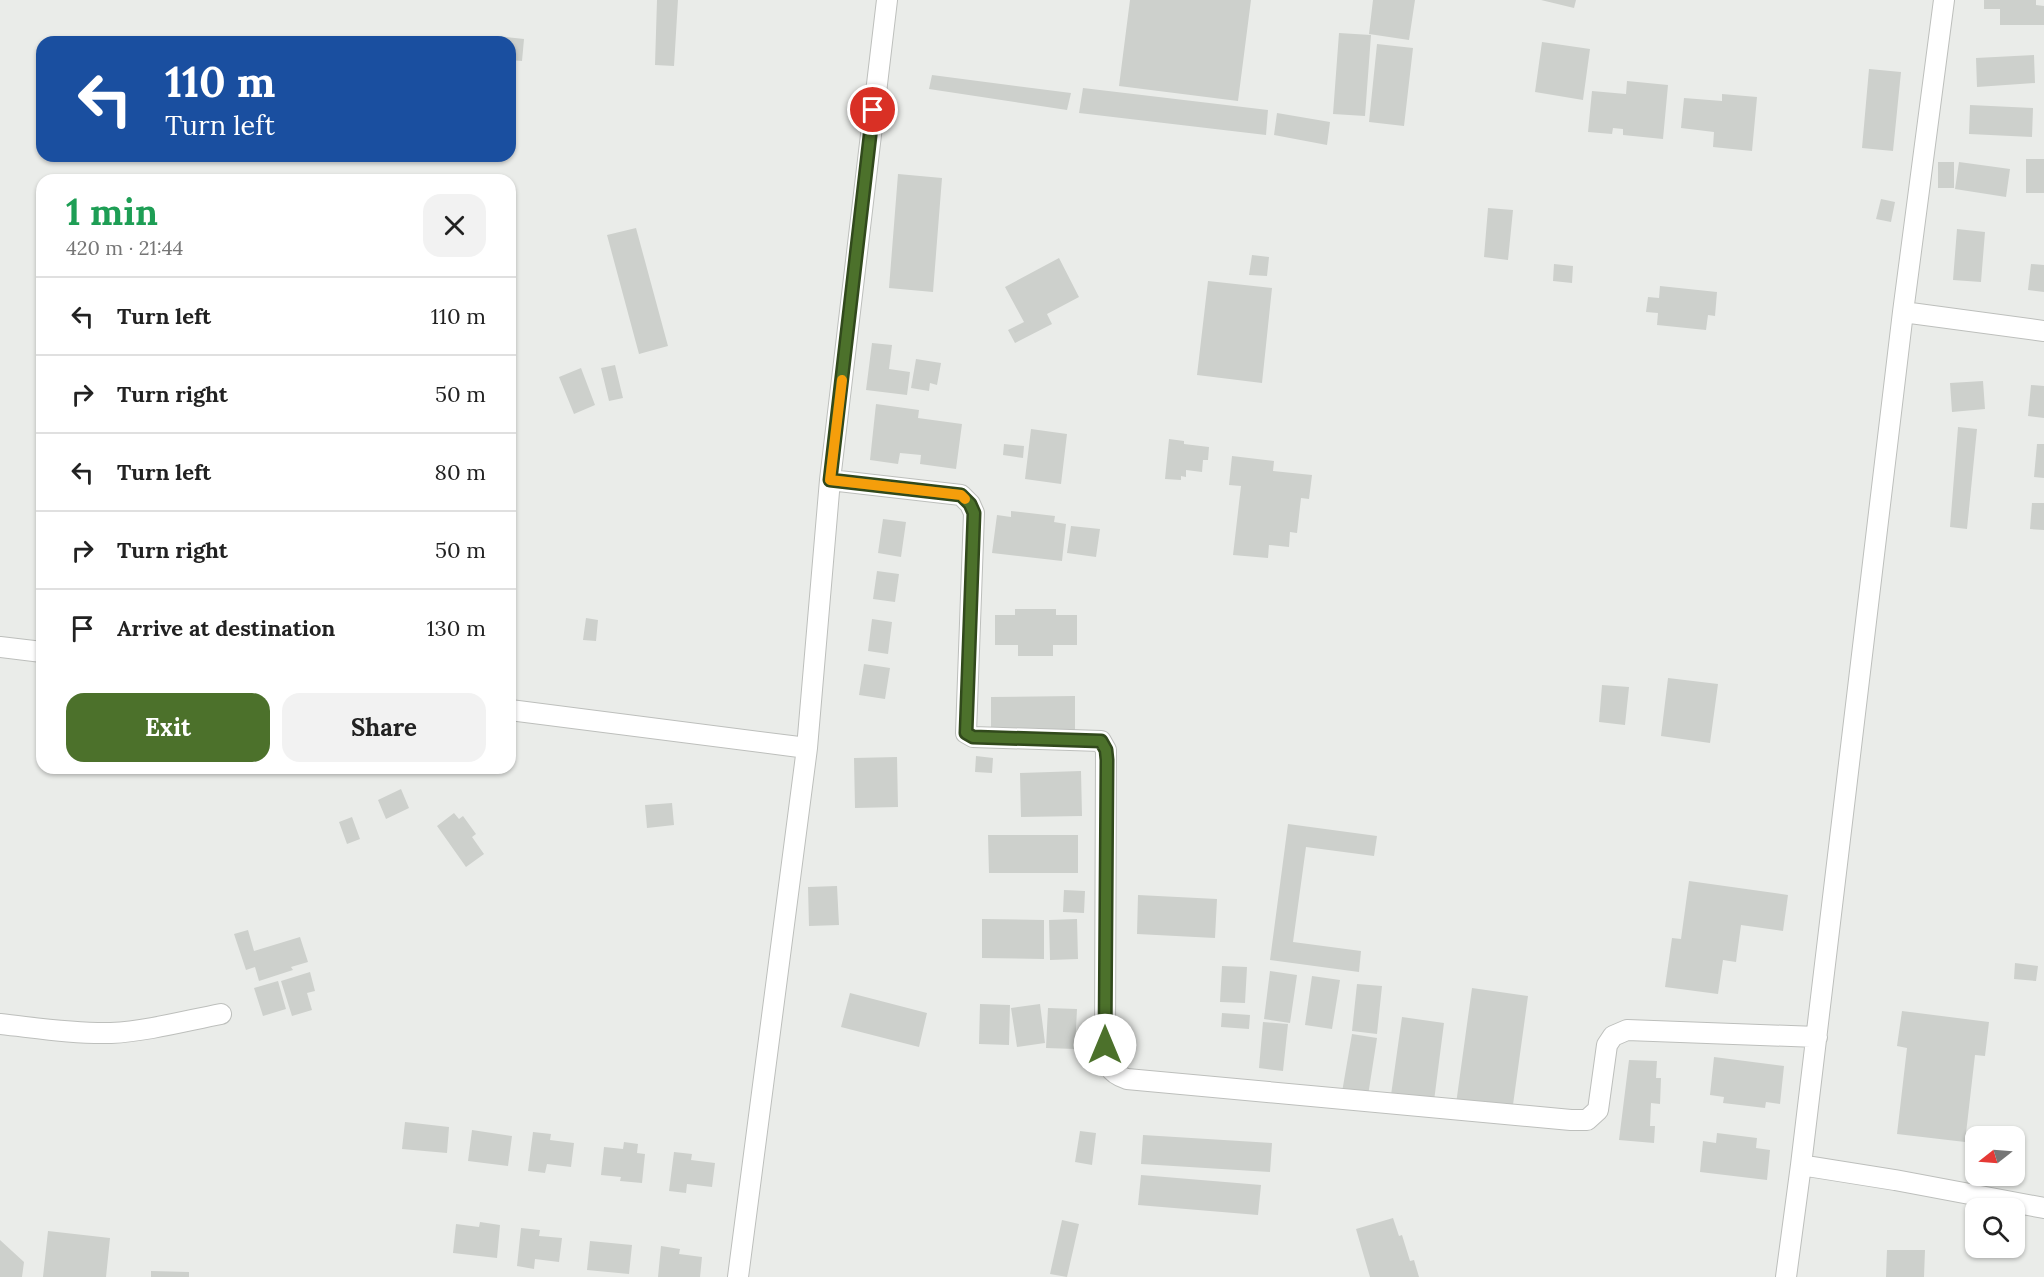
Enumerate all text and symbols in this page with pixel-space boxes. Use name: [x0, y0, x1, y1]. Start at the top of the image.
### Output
text: 110 m: [165, 55, 276, 109]
icon: left: [66, 60, 144, 138]
pin: [847, 84, 898, 135]
icon: arrive: [856, 93, 889, 126]
text: Turn left: [165, 108, 275, 142]
text: 1 min: [66, 189, 158, 235]
button: close: [423, 194, 486, 257]
text: 420 m · 21:44: [66, 235, 183, 260]
icon: left: [66, 300, 99, 333]
text: Turn left: [117, 302, 211, 330]
text: 110 m: [431, 302, 486, 330]
icon: right: [66, 378, 99, 411]
text: Turn right: [117, 380, 228, 408]
text: 50 m: [435, 380, 486, 408]
icon: left: [66, 456, 99, 489]
text: Turn left: [117, 458, 211, 486]
text: 80 m: [435, 458, 486, 486]
icon: right: [66, 534, 99, 567]
text: Turn right: [117, 536, 228, 564]
text: 50 m: [435, 536, 486, 564]
icon: arrive: [66, 612, 99, 645]
text: Arrive at destination: [117, 614, 335, 642]
text: 130 m: [427, 614, 486, 642]
button: Exit: [66, 693, 270, 762]
button: Share: [282, 693, 486, 762]
position arrow: [1073, 1013, 1137, 1077]
north arrow: [1965, 1126, 2025, 1186]
map controls: [1965, 1126, 2025, 1258]
button: search: [1965, 1198, 2025, 1258]

